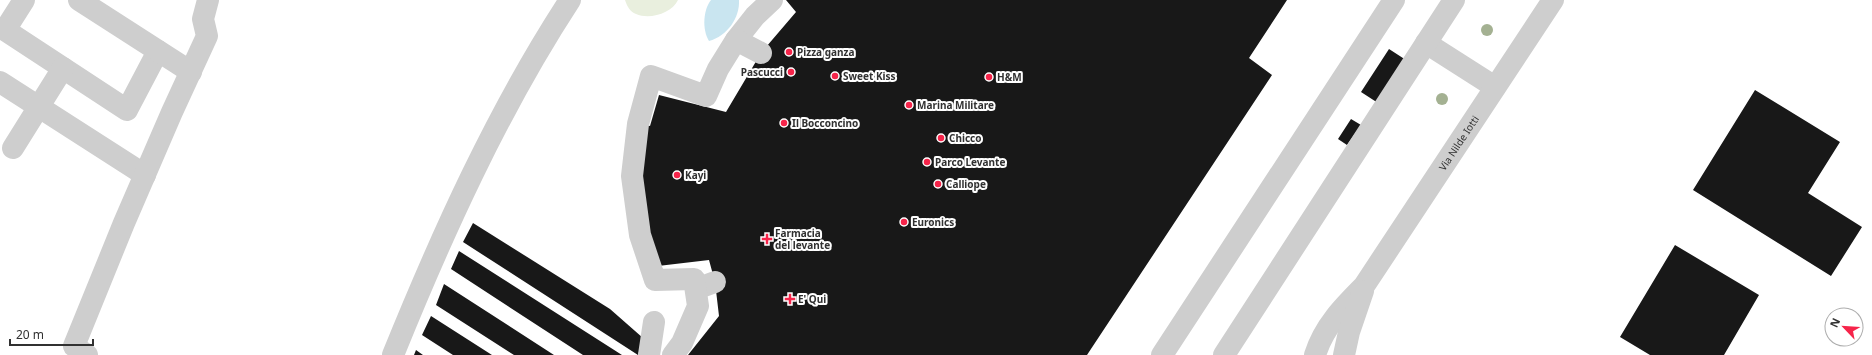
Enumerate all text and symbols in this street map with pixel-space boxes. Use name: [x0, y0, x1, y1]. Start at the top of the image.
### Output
place label: Pizza ganza: [797, 45, 854, 59]
marker: Pizza ganza: [784, 47, 794, 57]
place label: Pascucci: [741, 65, 783, 79]
marker: Pascucci: [786, 67, 796, 77]
place label: Sweet Kiss: [843, 69, 896, 83]
place label: H&M: [997, 70, 1022, 84]
marker: Sweet Kiss: [830, 71, 840, 81]
marker: H&M: [984, 72, 994, 82]
place label: Marina Militare: [917, 98, 994, 112]
marker: Marina Militare: [904, 100, 914, 110]
street label: Via Nilde Iotti: [1435, 113, 1482, 173]
place label: Il Bocconcino: [792, 116, 858, 130]
marker: Il Bocconcino: [779, 118, 789, 128]
place label: Chicco: [949, 131, 981, 145]
marker: Chicco: [936, 133, 946, 143]
place label: Parco Levante: [935, 155, 1005, 169]
marker: Parco Levante: [922, 157, 932, 167]
place label: Kayi: [685, 168, 706, 182]
marker: Kayi: [672, 170, 682, 180]
place label: Calliope: [946, 177, 986, 191]
marker: Calliope: [933, 179, 943, 189]
place label: Euronics: [912, 215, 954, 229]
marker: Euronics: [899, 217, 909, 227]
place label: Farmacia del levante: [775, 226, 830, 252]
marker: Farmacia del levante: [762, 234, 772, 244]
place label: E' Qui: [798, 292, 826, 306]
marker: E' Qui: [785, 294, 795, 304]
north arrow: [1824, 307, 1864, 347]
text: N: [1826, 315, 1843, 330]
scale bar: [10, 321, 93, 347]
text: 20 m: [16, 326, 44, 343]

